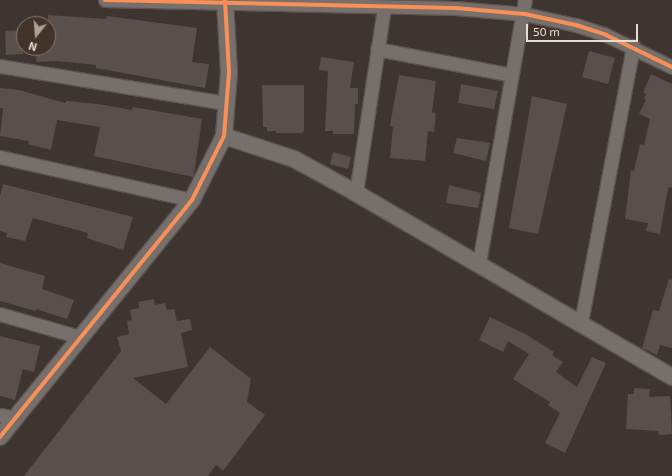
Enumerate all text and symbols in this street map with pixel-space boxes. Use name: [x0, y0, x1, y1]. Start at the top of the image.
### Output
north arrow: [16, 16, 56, 56]
scale bar: [528, 16, 640, 42]
text: 50 m: [533, 24, 560, 38]
text: N: [27, 40, 38, 54]

